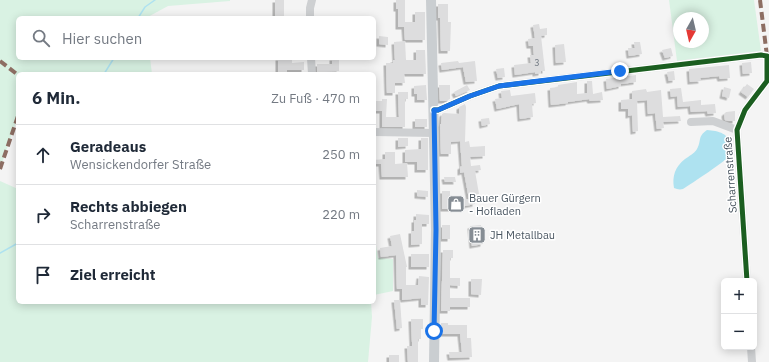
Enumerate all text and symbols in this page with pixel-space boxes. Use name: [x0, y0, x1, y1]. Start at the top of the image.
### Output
north arrow: [673, 12, 709, 48]
search box: [16, 16, 376, 60]
icon: search: [30, 27, 52, 49]
text: Hier suchen: [62, 29, 142, 48]
house number: 3: [534, 57, 540, 68]
route end: [611, 62, 629, 80]
text: 6 Min.: [32, 87, 80, 109]
text: Zu Fuß · 470 m: [271, 90, 360, 107]
street label: Scharrenstraße: [720, 136, 740, 214]
text: Geradeaus: [70, 137, 146, 156]
icon: ahead: [32, 144, 54, 166]
text: 250 m: [322, 146, 360, 163]
text: Wensickendorfer Straße: [70, 156, 211, 173]
place label: Bauer Gürgern - Hofladen: [469, 191, 541, 218]
shop icon: Bauer Gürgern - Hofladen: [446, 194, 466, 214]
text: Rechts abbiegen: [70, 197, 187, 216]
icon: right: [32, 204, 54, 226]
text: 220 m: [322, 206, 360, 223]
text: Scharrenstraße: [70, 216, 160, 233]
building icon: JH Metallbau: [467, 225, 487, 245]
place label: JH Metallbau: [490, 228, 555, 242]
icon: arrive: [32, 264, 54, 286]
text: Ziel erreicht: [70, 265, 156, 284]
map controls: [721, 278, 757, 350]
button: +: [721, 278, 757, 314]
button: −: [721, 314, 757, 350]
route start: [425, 322, 443, 340]

